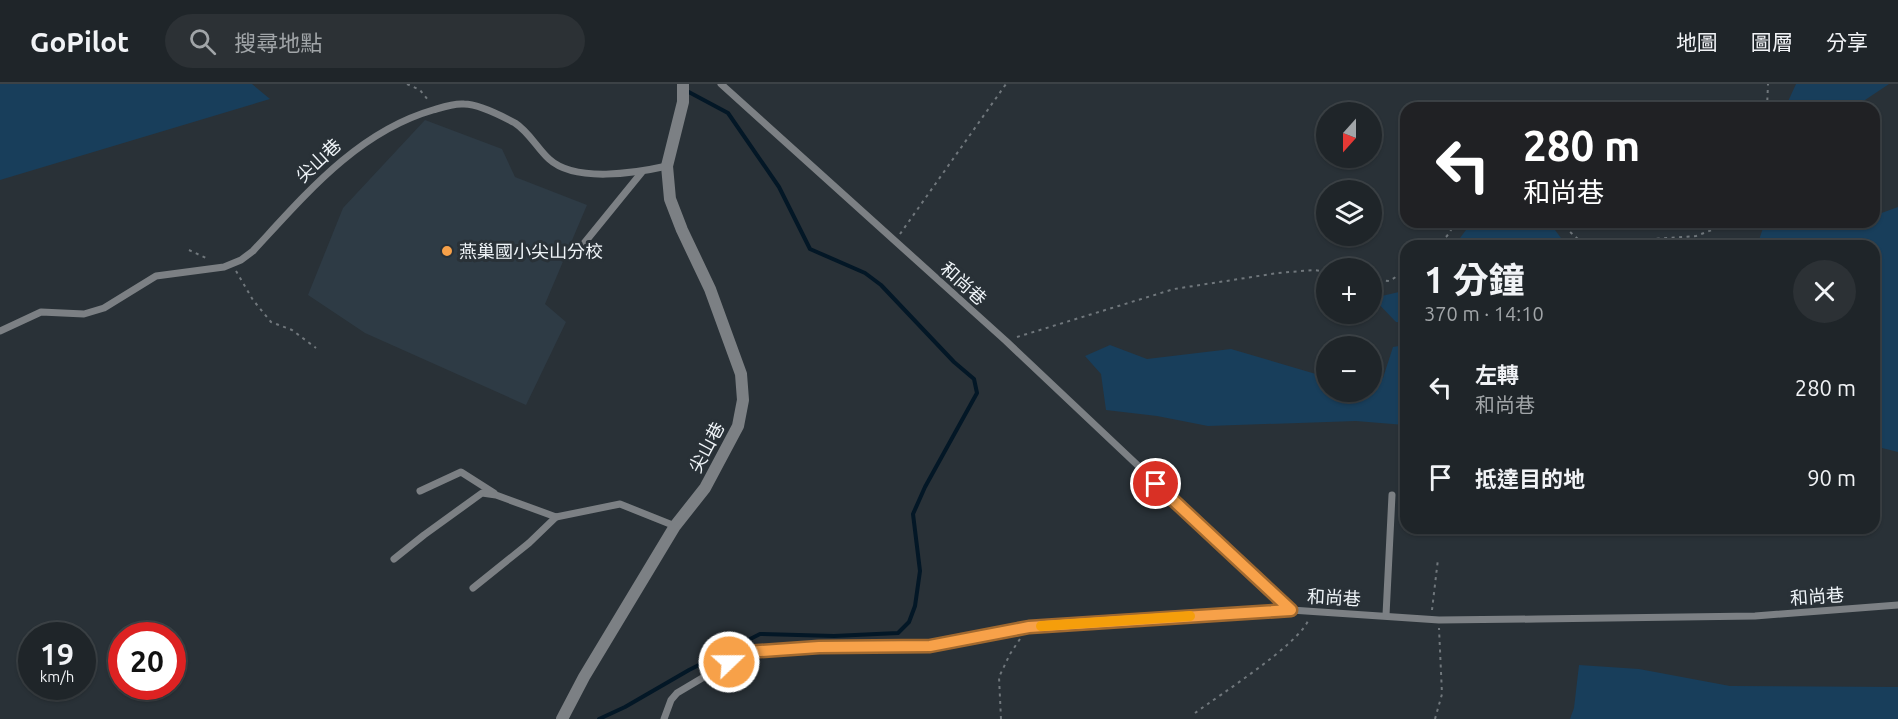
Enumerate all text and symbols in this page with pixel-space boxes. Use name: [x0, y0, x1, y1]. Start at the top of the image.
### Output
search box: [165, 14, 585, 68]
icon: search: [186, 25, 219, 58]
text: GoPilot: [30, 26, 129, 57]
text: 搜尋地點: [234, 30, 322, 55]
text: 地圖: [1676, 30, 1718, 54]
text: 圖層: [1751, 30, 1793, 54]
text: 分享: [1826, 30, 1868, 54]
north arrow: [1316, 102, 1382, 168]
map controls: [1316, 102, 1382, 402]
text: 280 m: [1523, 122, 1640, 169]
icon: left: [1424, 126, 1502, 204]
street label: 尖山巷: [291, 134, 345, 186]
text: 和尚巷: [1523, 177, 1604, 207]
button: layers: [1316, 180, 1382, 246]
place label: 燕巢國小尖山分校: [459, 241, 603, 261]
marker: 燕巢國小尖山分校: [440, 244, 454, 258]
street label: 和尚巷: [937, 258, 991, 308]
button: +: [1316, 258, 1382, 324]
text: 1 分鐘: [1424, 259, 1525, 300]
button: close: [1793, 260, 1856, 323]
text: 370 m · 14:10: [1424, 302, 1544, 325]
button: −: [1316, 336, 1382, 402]
text: 左轉: [1475, 362, 1519, 387]
icon: left: [1424, 371, 1457, 404]
text: 280 m: [1795, 375, 1856, 400]
text: 和尚巷: [1475, 393, 1535, 416]
street label: 尖山巷: [684, 418, 728, 476]
pin: [1130, 458, 1181, 509]
icon: arrive: [1424, 461, 1457, 494]
text: 90 m: [1807, 465, 1856, 490]
text: 抵達目的地: [1475, 466, 1585, 491]
icon: arrive: [1139, 467, 1172, 500]
street label: 和尚巷: [1789, 584, 1845, 608]
street label: 和尚巷: [1307, 586, 1361, 608]
speed limit sign: 20: [108, 622, 186, 700]
position arrow: [697, 630, 761, 694]
text: 19: [40, 637, 74, 671]
text: km/h: [40, 668, 74, 685]

